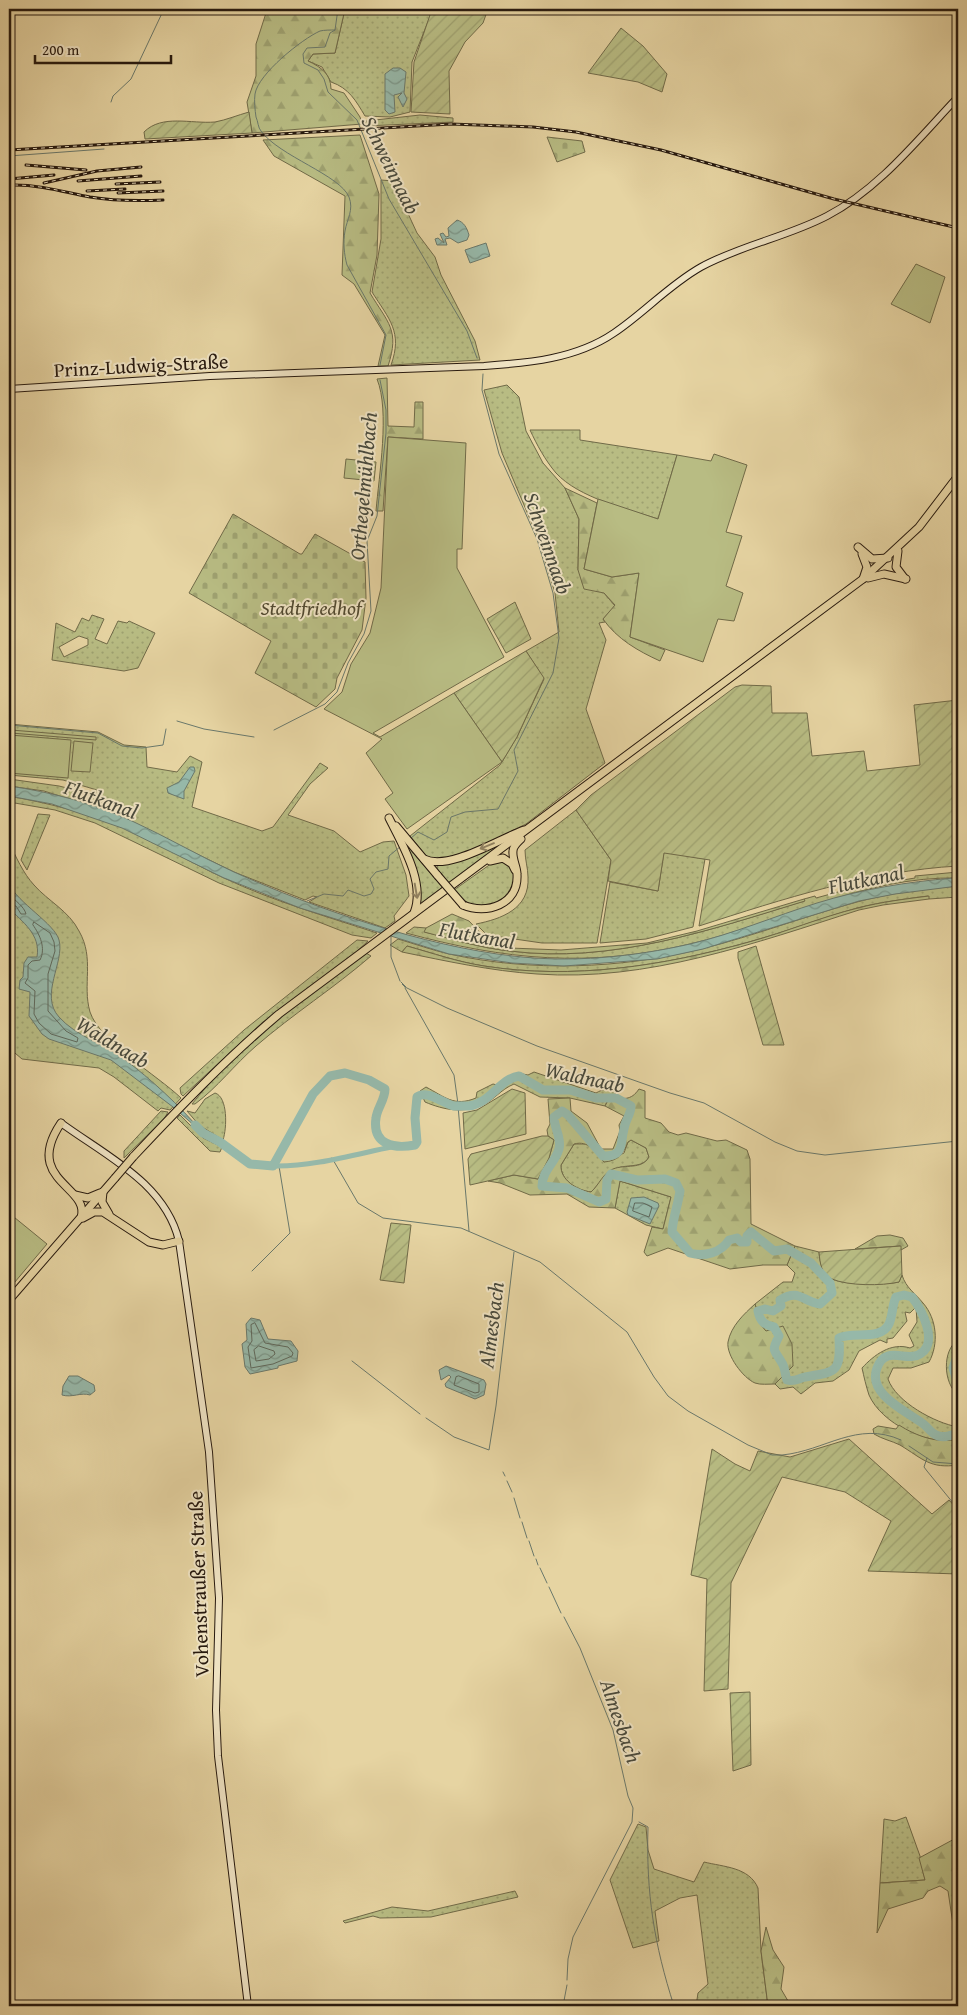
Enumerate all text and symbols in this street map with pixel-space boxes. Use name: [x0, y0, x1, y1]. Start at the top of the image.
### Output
scale bar: [35, 32, 171, 64]
text: 200 m: [42, 39, 80, 60]
water label: Schweinnaab: [354, 110, 428, 220]
street label: Prinz-Ludwig-Straße: [53, 346, 229, 384]
water label: Orthegelmühlbach: [341, 410, 385, 561]
water label: Schweinnaab: [516, 488, 580, 598]
park label: Stadtfriedhof: [260, 593, 366, 622]
water label: Flutkanal: [59, 771, 142, 827]
one-way arrow: [480, 842, 495, 852]
water label: Flutkanal: [824, 856, 907, 902]
one-way arrow: [412, 883, 422, 899]
water label: Flutkanal: [436, 913, 517, 957]
water label: Waldnaab: [70, 1008, 156, 1076]
water label: Waldnaab: [542, 1053, 628, 1101]
water label: Almesbach: [470, 1280, 512, 1371]
street label: Vohenstraußer Straße: [180, 1490, 216, 1678]
water label: Almesbach: [592, 1674, 650, 1768]

